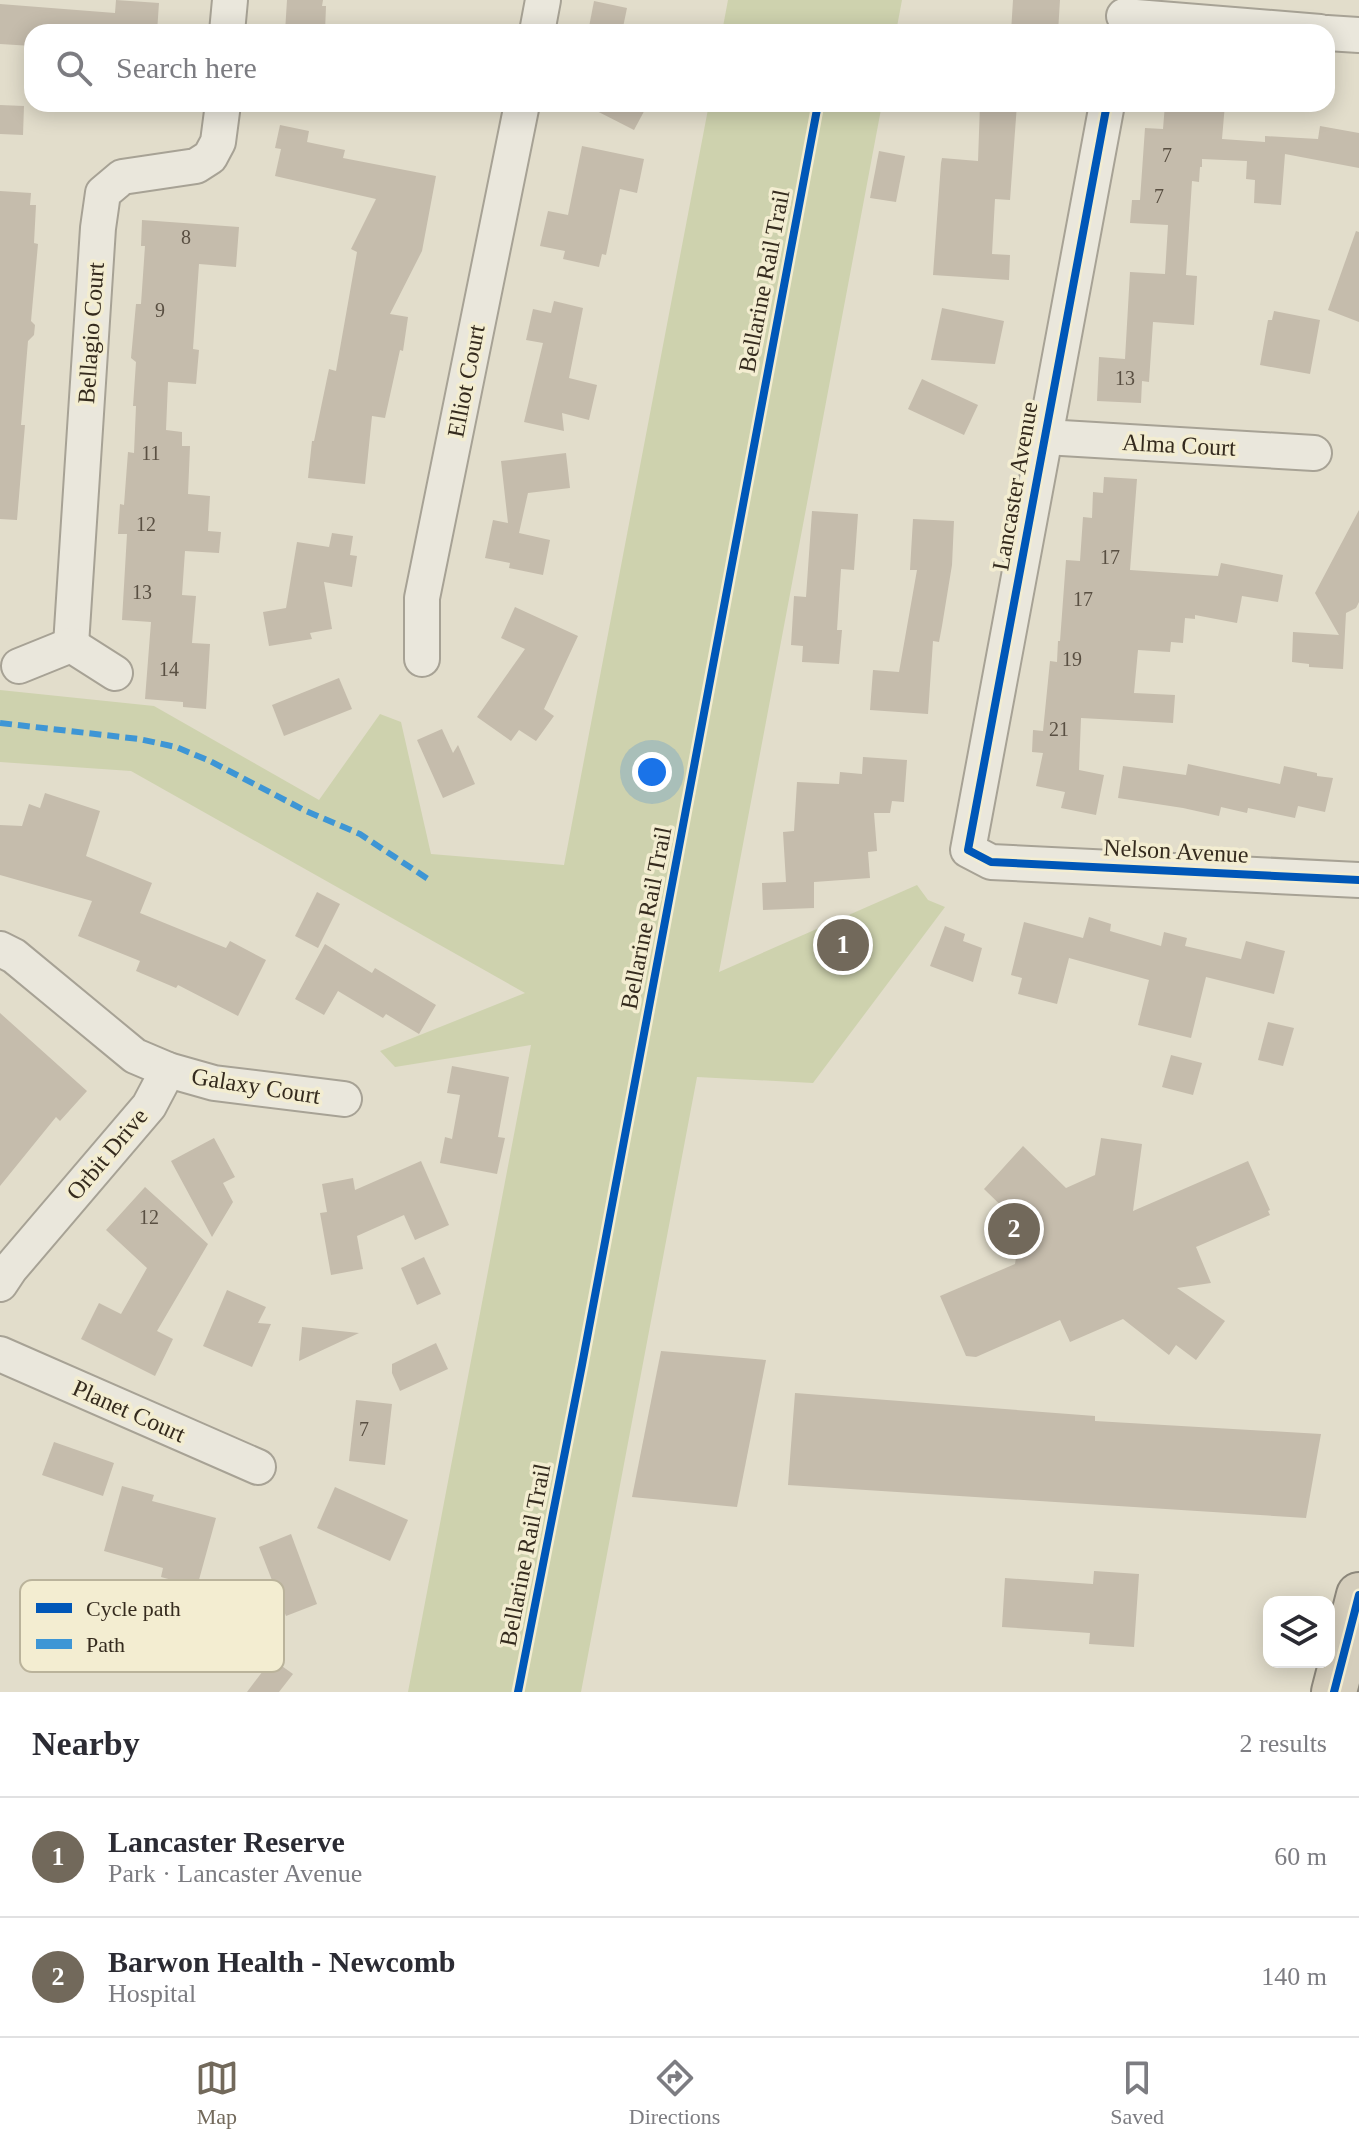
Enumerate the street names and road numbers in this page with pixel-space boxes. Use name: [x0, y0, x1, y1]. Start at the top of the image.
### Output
street label: Bellarine Rail Trail: [734, 187, 795, 374]
street label: Bellagio Court: [73, 261, 109, 405]
street label: Elliot Court: [442, 322, 490, 439]
street label: Lancaster Avenue: [987, 400, 1043, 572]
street label: Alma Court: [1121, 429, 1237, 461]
street label: Bellarine Rail Trail: [616, 824, 677, 1011]
street label: Nelson Avenue: [1103, 834, 1249, 868]
street label: Galaxy Court: [190, 1063, 323, 1109]
street label: Orbit Drive: [61, 1103, 153, 1205]
street label: Planet Court: [69, 1375, 190, 1448]
street label: Bellarine Rail Trail: [495, 1461, 556, 1648]

